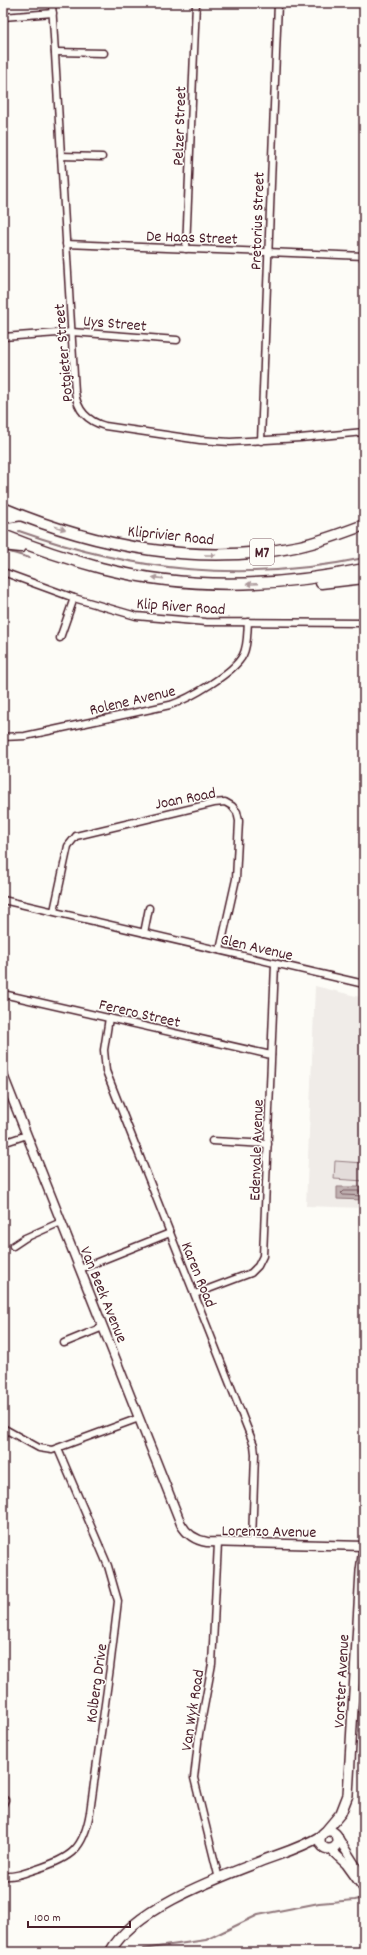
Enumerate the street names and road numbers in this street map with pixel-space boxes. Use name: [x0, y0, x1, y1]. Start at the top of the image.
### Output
street label: Pelzer Street: [168, 86, 193, 166]
street label: Pretorius Street: [245, 171, 272, 271]
street label: De Haas Street: [146, 225, 238, 252]
street label: Potgieter Street: [49, 303, 80, 403]
street label: Uys Street: [82, 310, 147, 339]
street label: Kliprivier Road: [127, 521, 215, 552]
road number: M7: [250, 539, 274, 565]
street label: Klip River Road: [136, 593, 226, 622]
street label: Rolene Avenue: [87, 680, 178, 722]
street label: Joan Road: [153, 782, 218, 817]
street label: Glen Avenue: [218, 929, 295, 968]
street label: Ferero Street: [97, 994, 182, 1035]
street label: Edenvale Avenue: [244, 1099, 271, 1201]
street label: Karen Road: [174, 1239, 221, 1311]
street label: Van Beek Avenue: [73, 1243, 132, 1346]
street label: Lorenzo Avenue: [221, 1520, 316, 1545]
street label: Vorster Avenue: [329, 1634, 356, 1729]
street label: Kolberg Drive: [81, 1642, 114, 1724]
street label: Van Wyk Road: [176, 1668, 211, 1753]

